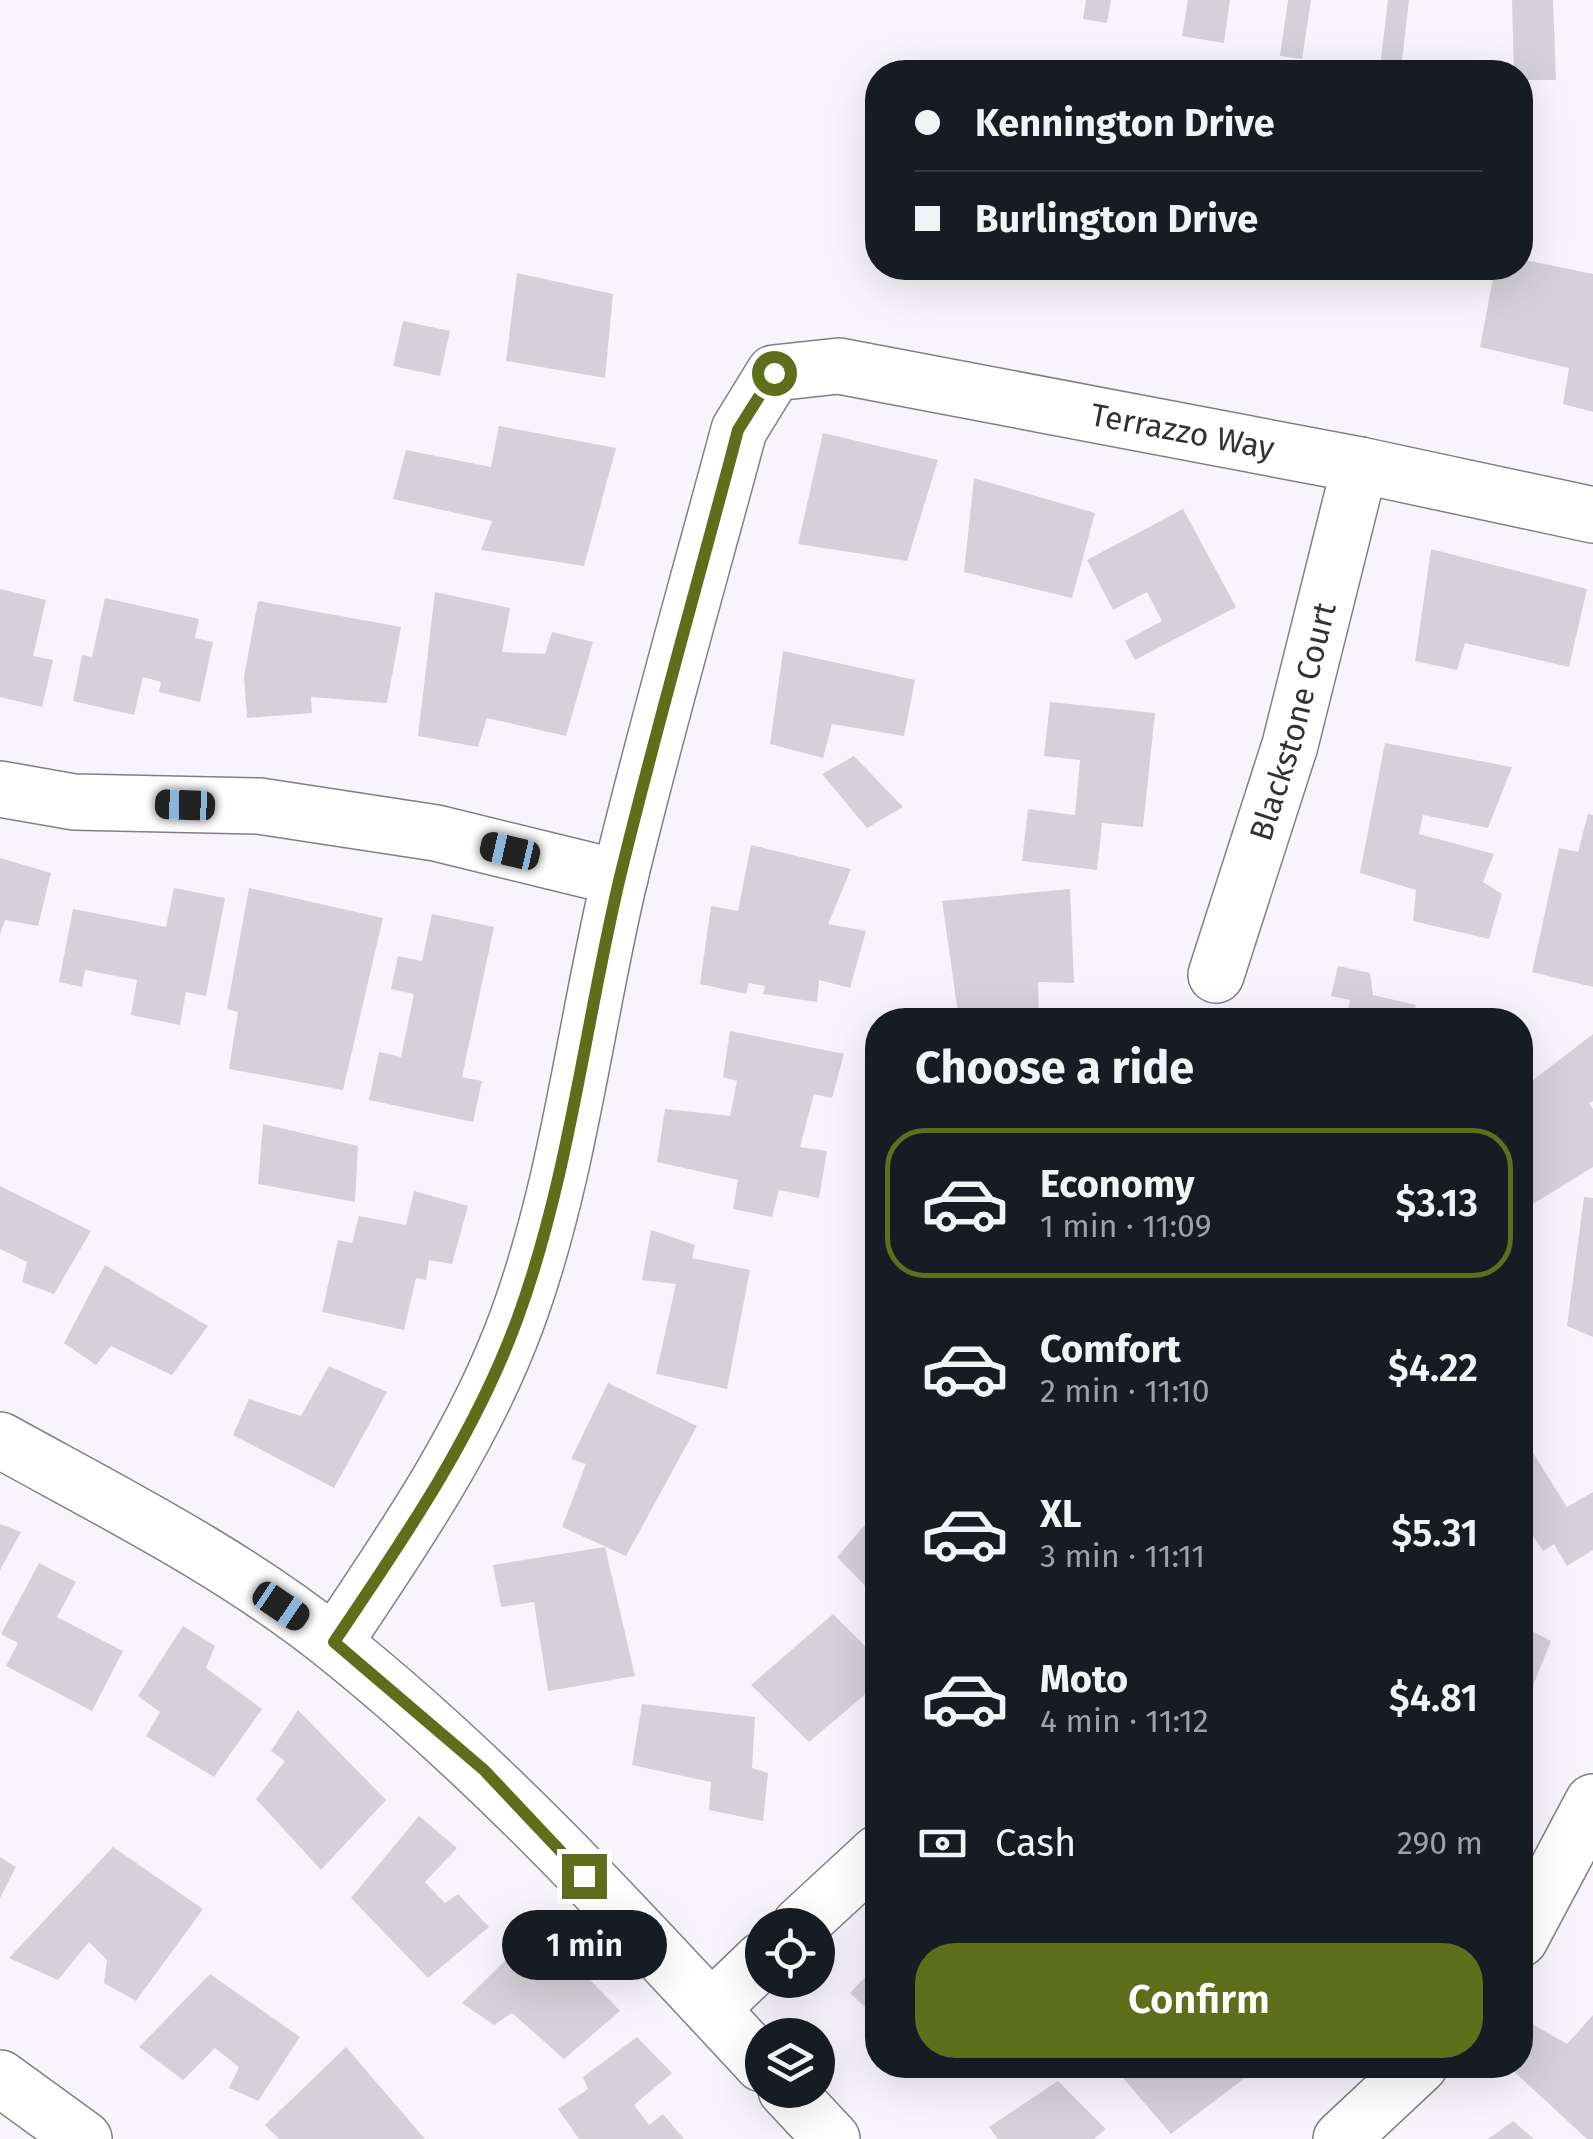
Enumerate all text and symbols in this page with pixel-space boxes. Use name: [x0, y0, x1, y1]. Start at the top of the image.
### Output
text: Kennington Drive: [975, 100, 1275, 146]
text: Burlington Drive: [975, 196, 1258, 242]
route start: [752, 351, 797, 396]
street label: Terrazzo Way: [1087, 395, 1278, 467]
street label: Blackstone Court: [1241, 598, 1344, 845]
car: [154, 789, 216, 821]
car: [477, 830, 543, 872]
text: Choose a ride: [915, 1041, 1194, 1095]
icon: car: [920, 1158, 1010, 1248]
text: Economy: [1040, 1161, 1195, 1207]
text: $3.13: [1396, 1180, 1478, 1226]
text: 1 min · 11:09: [1040, 1207, 1211, 1245]
icon: car: [920, 1323, 1010, 1413]
text: Comfort: [1040, 1326, 1181, 1372]
text: $4.22: [1388, 1345, 1478, 1391]
text: 2 min · 11:10: [1040, 1372, 1210, 1410]
icon: car: [920, 1488, 1010, 1578]
text: XL: [1040, 1491, 1082, 1537]
text: $5.31: [1392, 1510, 1478, 1556]
text: 3 min · 11:11: [1040, 1537, 1205, 1575]
car: [248, 1577, 314, 1635]
icon: car: [920, 1653, 1010, 1743]
text: Moto: [1040, 1656, 1128, 1702]
text: $4.81: [1389, 1675, 1478, 1721]
text: 4 min · 11:12: [1040, 1702, 1209, 1740]
icon: cash: [915, 1816, 970, 1871]
text: Cash: [995, 1820, 1076, 1866]
text: 290 m: [1397, 1824, 1483, 1862]
route end: [562, 1854, 607, 1899]
map controls: [745, 1908, 835, 2108]
button: locate: [745, 1908, 835, 1998]
callout: 1 min: [502, 1911, 666, 1981]
text: 1 min: [546, 1926, 623, 1964]
button: Confirm: [915, 1943, 1483, 2058]
button: layers: [745, 2018, 835, 2108]

